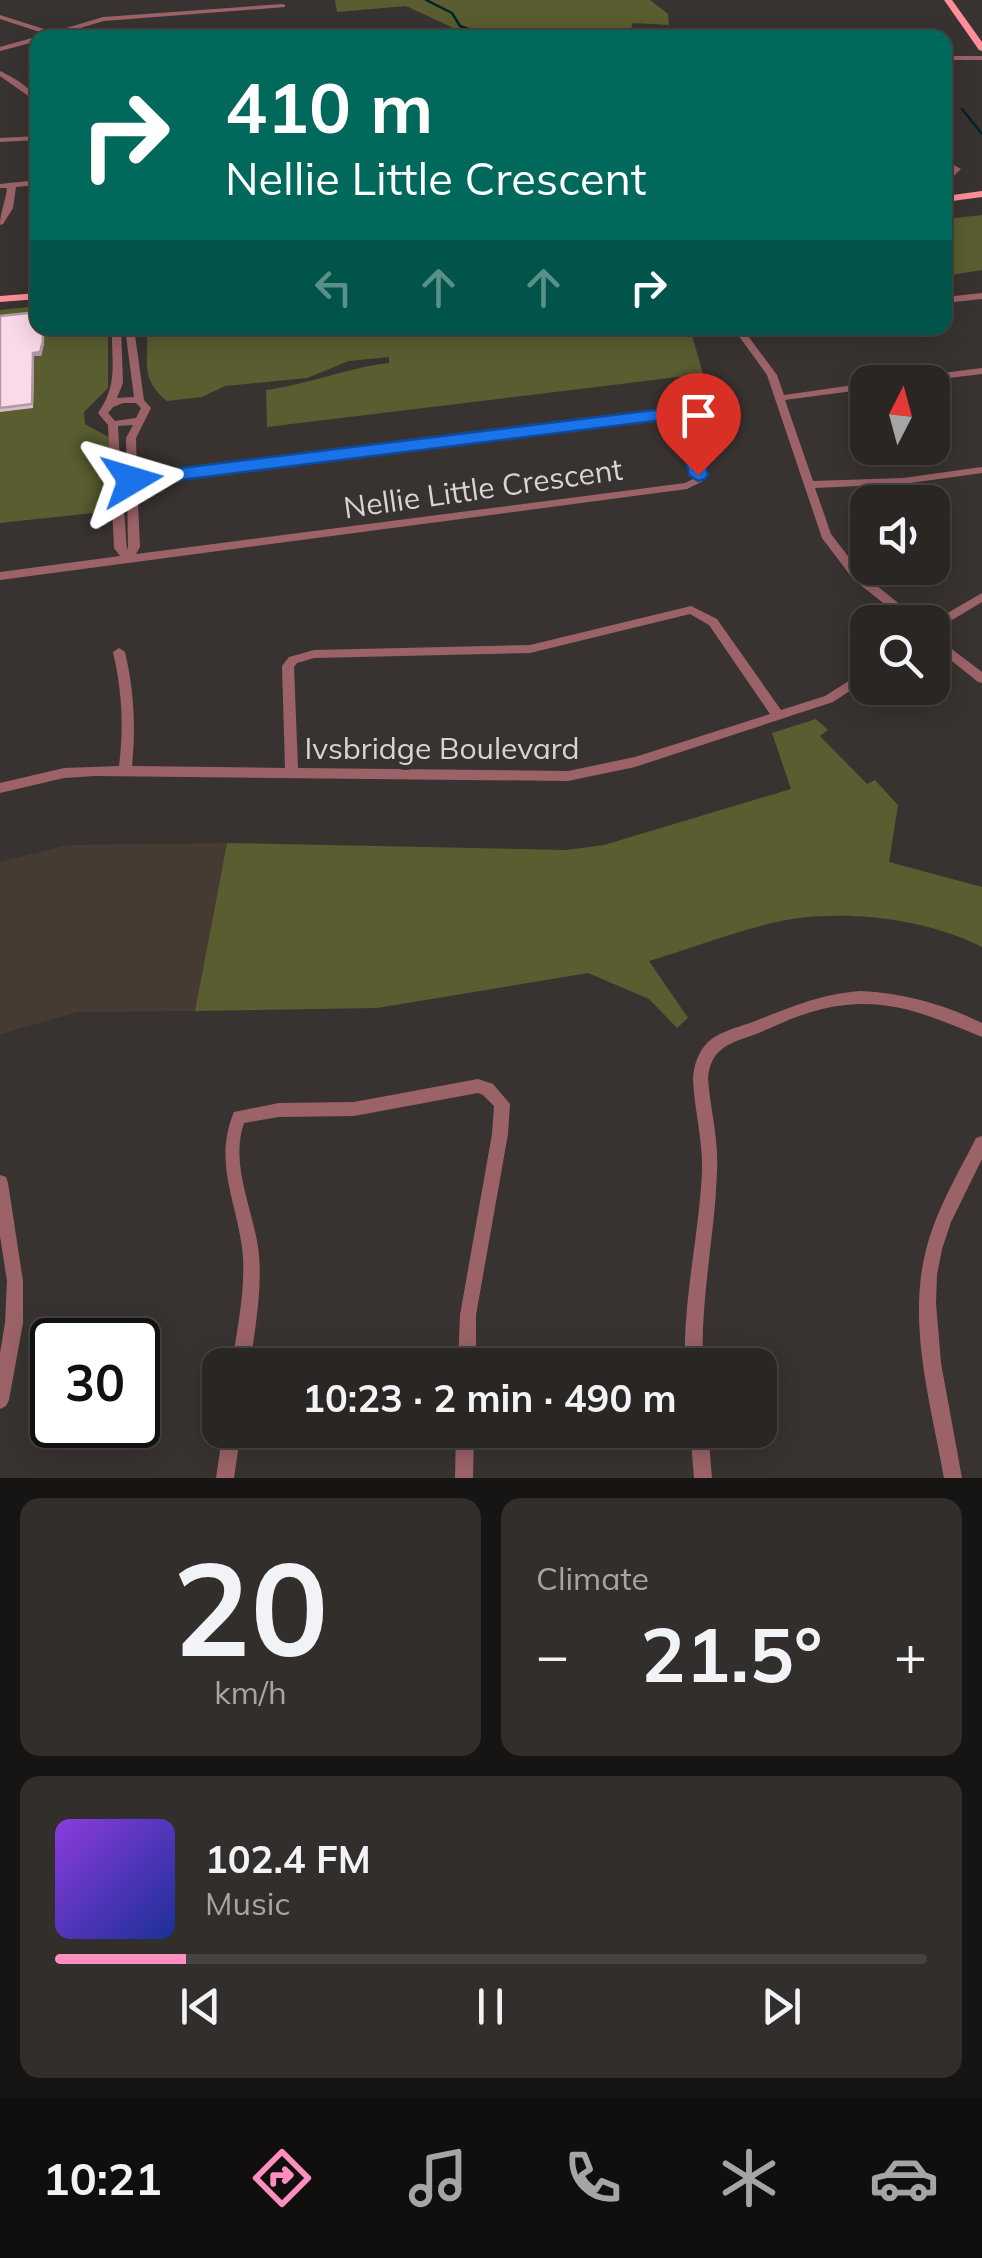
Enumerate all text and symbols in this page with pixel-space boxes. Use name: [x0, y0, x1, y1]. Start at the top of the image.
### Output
text: 410 m: [225, 63, 433, 151]
icon: right: [60, 70, 190, 200]
text: Nellie Little Crescent: [225, 150, 647, 206]
icon: left: [306, 260, 361, 315]
icon: ahead: [411, 260, 466, 315]
icon: ahead: [516, 260, 571, 315]
icon: right: [621, 260, 676, 315]
north arrow: [850, 365, 950, 465]
map controls: [850, 365, 950, 705]
pin: [656, 373, 741, 476]
icon: arrive: [671, 388, 726, 443]
position arrow: [80, 428, 184, 532]
street label: Nellie Little Crescent: [341, 450, 625, 526]
button: sound: [850, 485, 950, 585]
button: search: [850, 605, 950, 705]
street label: Ivsbridge Boulevard: [305, 729, 580, 767]
speed limit sign: 30: [30, 1318, 160, 1448]
text: 10:23 · 2 min · 490 m: [302, 1374, 677, 1422]
text: 20: [172, 1525, 329, 1689]
text: Climate: [536, 1558, 649, 1598]
text: 21.5°: [640, 1607, 823, 1701]
text: −: [536, 1620, 569, 1689]
text: +: [894, 1620, 927, 1689]
text: km/h: [214, 1672, 287, 1712]
text: 102.4 FM: [205, 1835, 371, 1883]
text: Music: [205, 1883, 290, 1923]
icon: previous: [173, 1979, 228, 2034]
icon: pause: [463, 1979, 518, 2034]
icon: next: [754, 1979, 809, 2034]
icon: directions: [247, 2143, 317, 2213]
icon: music: [403, 2143, 473, 2213]
icon: phone: [558, 2143, 628, 2213]
icon: climate: [714, 2143, 784, 2213]
icon: car: [869, 2143, 939, 2213]
text: 10:21: [43, 2150, 162, 2206]

